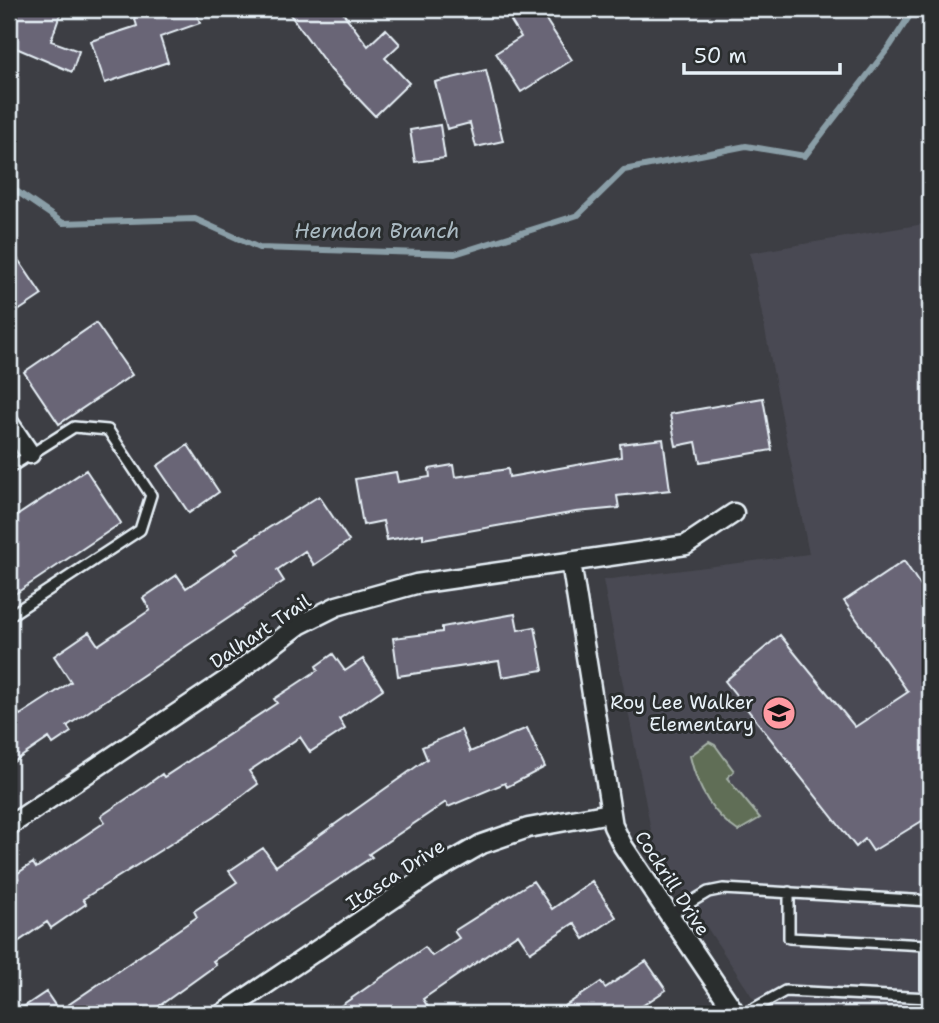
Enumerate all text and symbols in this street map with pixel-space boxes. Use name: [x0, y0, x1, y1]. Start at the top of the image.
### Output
scale bar: [684, 32, 839, 76]
text: 50 m: [694, 42, 747, 70]
water label: Herndon Branch: [294, 217, 460, 245]
street label: Dalhart Trail: [205, 588, 316, 674]
place label: Roy Lee Walker Elementary: [610, 690, 754, 737]
school or university icon: Roy Lee Walker Elementary: [760, 694, 798, 732]
street label: Cockrill Drive: [629, 826, 716, 941]
street label: Itasca Drive: [341, 833, 449, 916]

